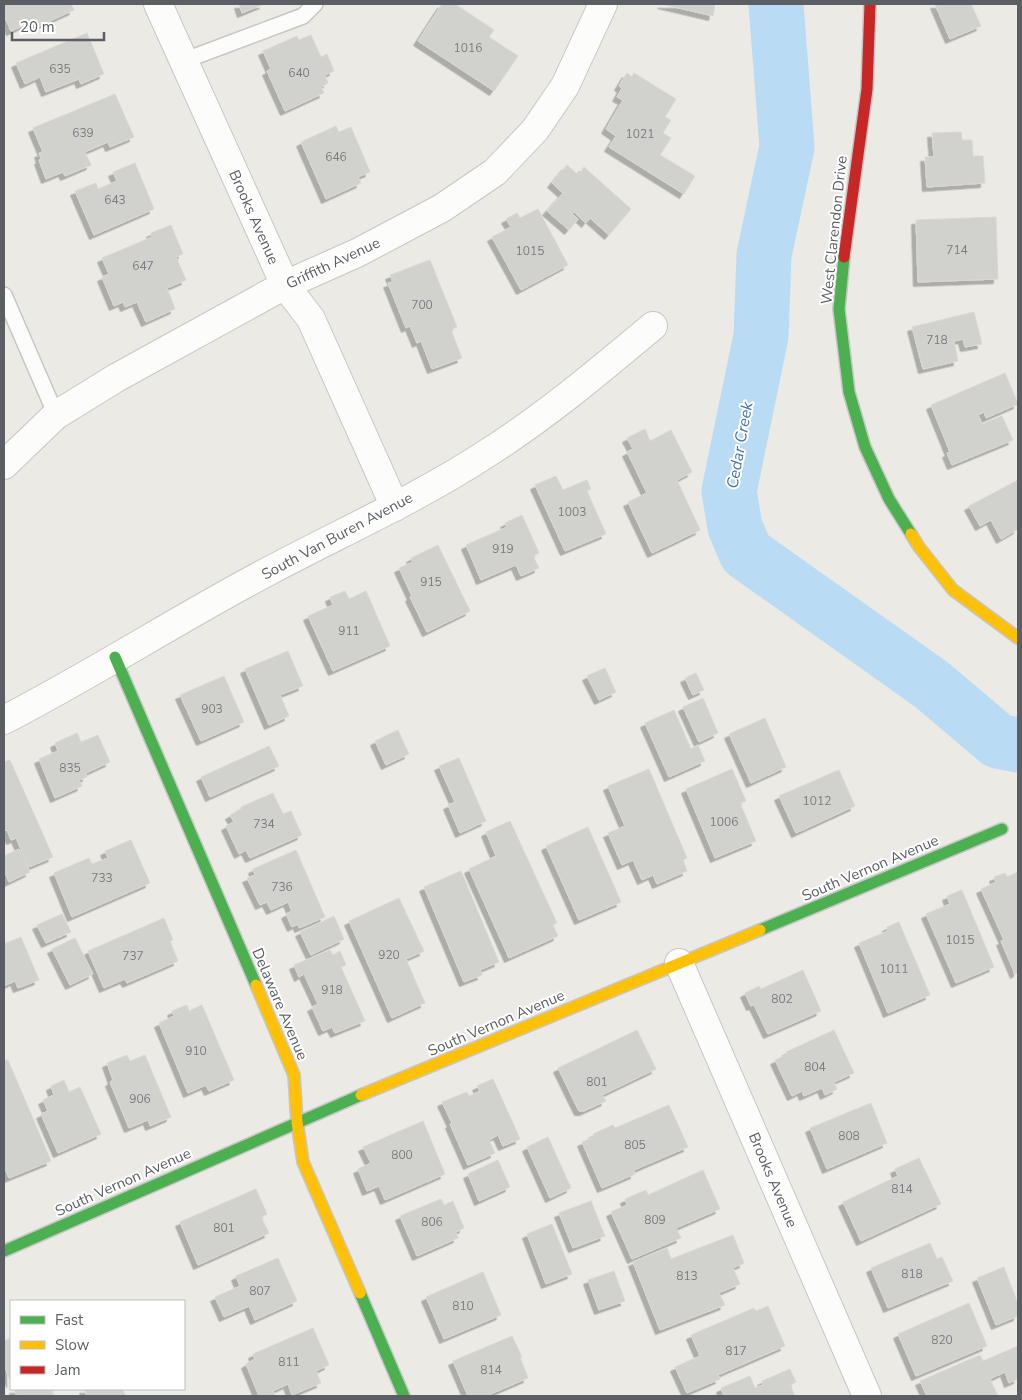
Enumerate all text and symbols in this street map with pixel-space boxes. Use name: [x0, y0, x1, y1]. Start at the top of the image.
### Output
scale bar: [12, 10, 105, 42]
text: 20 m: [20, 17, 55, 37]
house number: 1016: [454, 40, 482, 56]
house number: 635: [49, 61, 71, 77]
house number: 640: [288, 65, 310, 81]
house number: 639: [72, 125, 94, 141]
house number: 1021: [626, 126, 654, 142]
house number: 646: [325, 149, 347, 165]
street label: West Clarendon Drive: [816, 155, 852, 305]
street label: Brooks Avenue: [224, 167, 284, 267]
house number: 643: [104, 192, 126, 208]
street label: Griffith Avenue: [283, 232, 383, 294]
house number: 714: [946, 242, 968, 258]
house number: 1015: [516, 243, 544, 259]
house number: 647: [132, 258, 154, 274]
house number: 700: [411, 297, 433, 313]
house number: 718: [926, 332, 948, 348]
water label: Cedar Creek: [722, 399, 759, 490]
street label: South Van Buren Avenue: [258, 488, 416, 584]
house number: 1003: [558, 504, 586, 520]
house number: 919: [492, 541, 514, 557]
house number: 915: [420, 574, 442, 590]
house number: 911: [338, 623, 360, 639]
house number: 903: [201, 701, 223, 717]
house number: 835: [59, 760, 81, 776]
house number: 1012: [803, 793, 831, 809]
house number: 1006: [710, 814, 738, 830]
house number: 734: [253, 816, 275, 832]
street label: South Vernon Avenue: [799, 830, 941, 906]
house number: 733: [91, 870, 113, 886]
house number: 736: [271, 879, 293, 895]
house number: 1015: [946, 932, 974, 948]
street label: Delaware Avenue: [247, 945, 313, 1063]
house number: 920: [378, 947, 400, 963]
house number: 737: [122, 948, 144, 964]
house number: 1011: [880, 961, 908, 977]
house number: 918: [321, 982, 343, 998]
street label: South Vernon Avenue: [425, 985, 567, 1061]
house number: 802: [771, 991, 793, 1007]
house number: 910: [185, 1043, 207, 1059]
house number: 804: [804, 1059, 826, 1075]
house number: 801: [586, 1074, 608, 1090]
house number: 906: [129, 1091, 151, 1107]
house number: 808: [838, 1128, 860, 1144]
street label: Brooks Avenue: [744, 1129, 802, 1231]
house number: 805: [624, 1137, 646, 1153]
street label: South Vernon Avenue: [52, 1143, 194, 1221]
house number: 800: [391, 1147, 413, 1163]
house number: 814: [891, 1181, 913, 1197]
house number: 809: [644, 1212, 666, 1228]
house number: 806: [421, 1214, 443, 1230]
house number: 801: [213, 1220, 235, 1236]
house number: 818: [901, 1266, 923, 1282]
house number: 813: [676, 1268, 698, 1284]
house number: 807: [249, 1283, 271, 1299]
house number: 810: [452, 1298, 474, 1314]
legend: [10, 1300, 185, 1390]
text: Fast: [55, 1310, 84, 1330]
house number: 820: [931, 1332, 953, 1348]
text: Slow: [55, 1335, 90, 1355]
house number: 817: [725, 1343, 747, 1359]
house number: 811: [278, 1354, 300, 1370]
text: Jam: [54, 1360, 81, 1380]
house number: 814: [480, 1362, 502, 1378]

